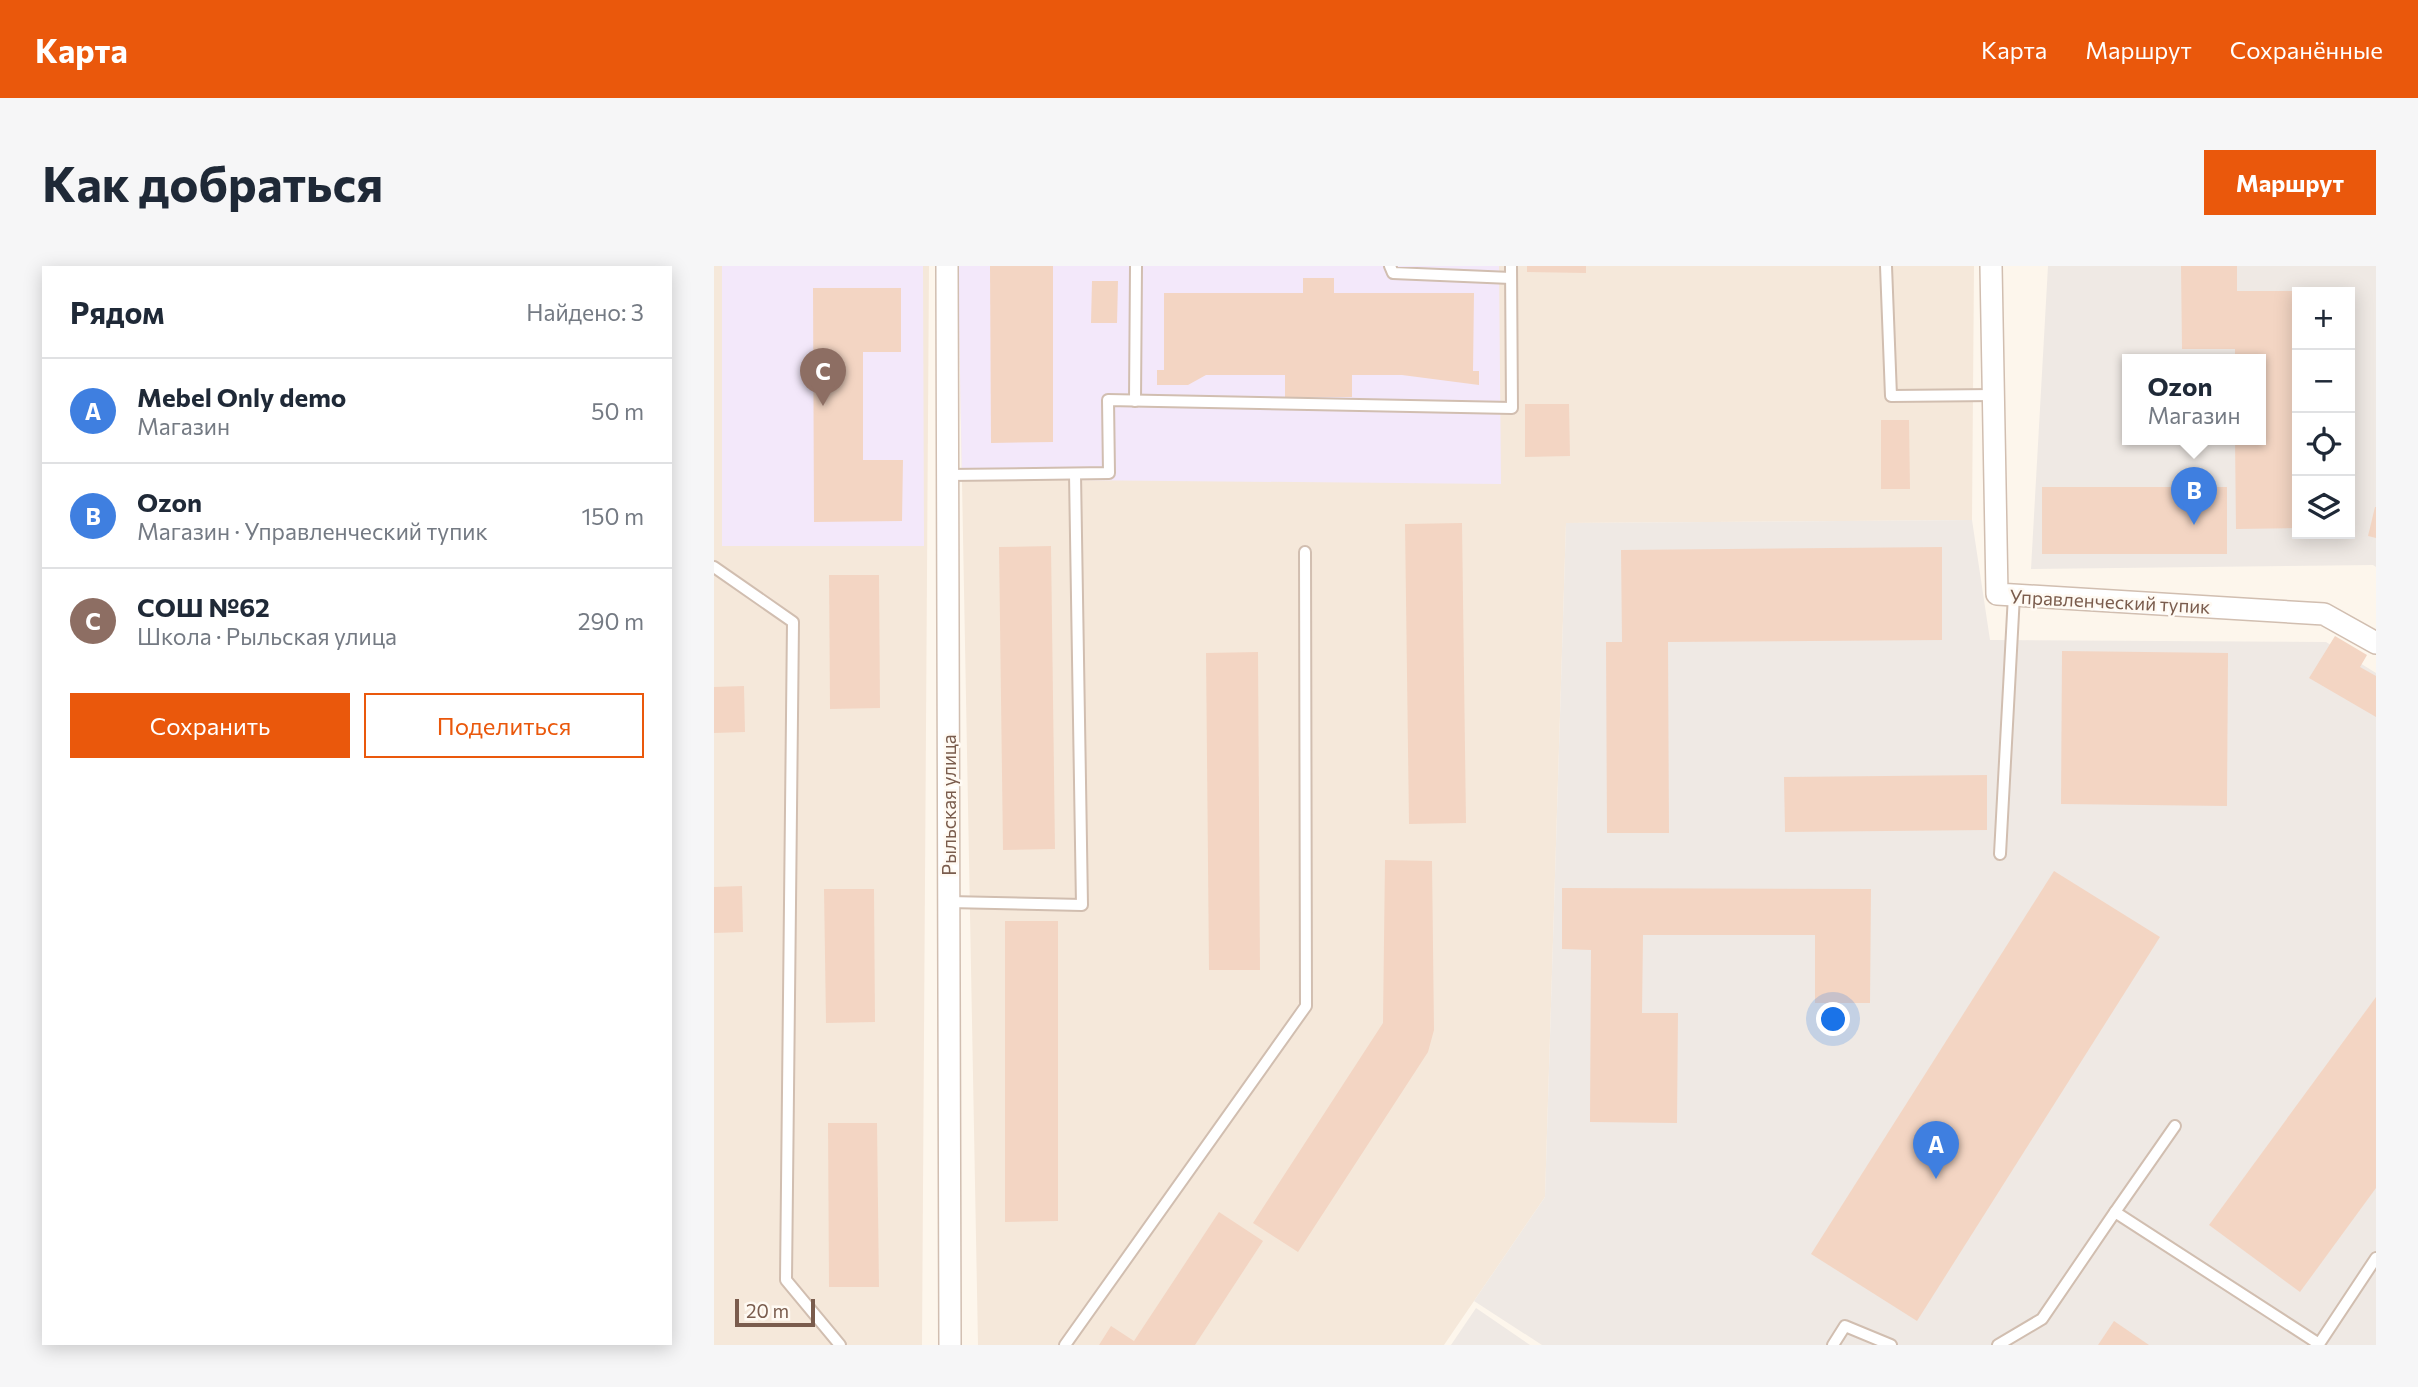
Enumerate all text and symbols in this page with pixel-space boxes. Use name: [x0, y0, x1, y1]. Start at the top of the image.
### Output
text: Карта: [35, 29, 128, 70]
text: Карта: [1981, 35, 2047, 64]
text: Маршрут: [2085, 35, 2192, 64]
text: Сохранённые: [2230, 35, 2383, 64]
button: Маршрут: [2204, 150, 2376, 215]
text: Как добраться: [42, 152, 383, 212]
map controls: [2292, 287, 2355, 539]
button: +: [2292, 287, 2355, 350]
text: Рядом: [70, 293, 164, 330]
text: Найдено: 3: [526, 298, 644, 326]
pin: C: [800, 348, 846, 406]
button: −: [2292, 350, 2355, 413]
popup: [2122, 354, 2266, 445]
text: Ozon: [2147, 370, 2212, 401]
text: Mebel Only demo: [137, 381, 346, 412]
text: A: [85, 397, 101, 425]
text: 50 m: [591, 397, 644, 425]
text: Магазин: [2147, 401, 2241, 429]
text: Магазин: [137, 412, 230, 440]
button: locate: [2292, 413, 2355, 476]
pin: B: [2171, 467, 2217, 525]
button: layers: [2292, 476, 2355, 539]
text: Ozon: [137, 486, 202, 517]
text: B: [85, 502, 101, 530]
text: 150 m: [581, 502, 644, 530]
text: Магазин · Управленческий тупик: [137, 517, 488, 545]
street label: Управленческий тупик: [2009, 584, 2211, 618]
text: СОШ №62: [137, 591, 270, 622]
text: C: [85, 607, 101, 635]
text: 290 m: [578, 607, 644, 635]
text: Школа · Рыльская улица: [137, 622, 397, 650]
button: Сохранить: [70, 693, 350, 758]
button: Поделиться: [364, 693, 644, 758]
street label: Рыльская улица: [937, 734, 960, 876]
your location: [1816, 1002, 1850, 1036]
pin: A: [1913, 1121, 1959, 1179]
scale bar: [735, 1296, 816, 1328]
text: 20 m: [746, 1299, 789, 1322]

